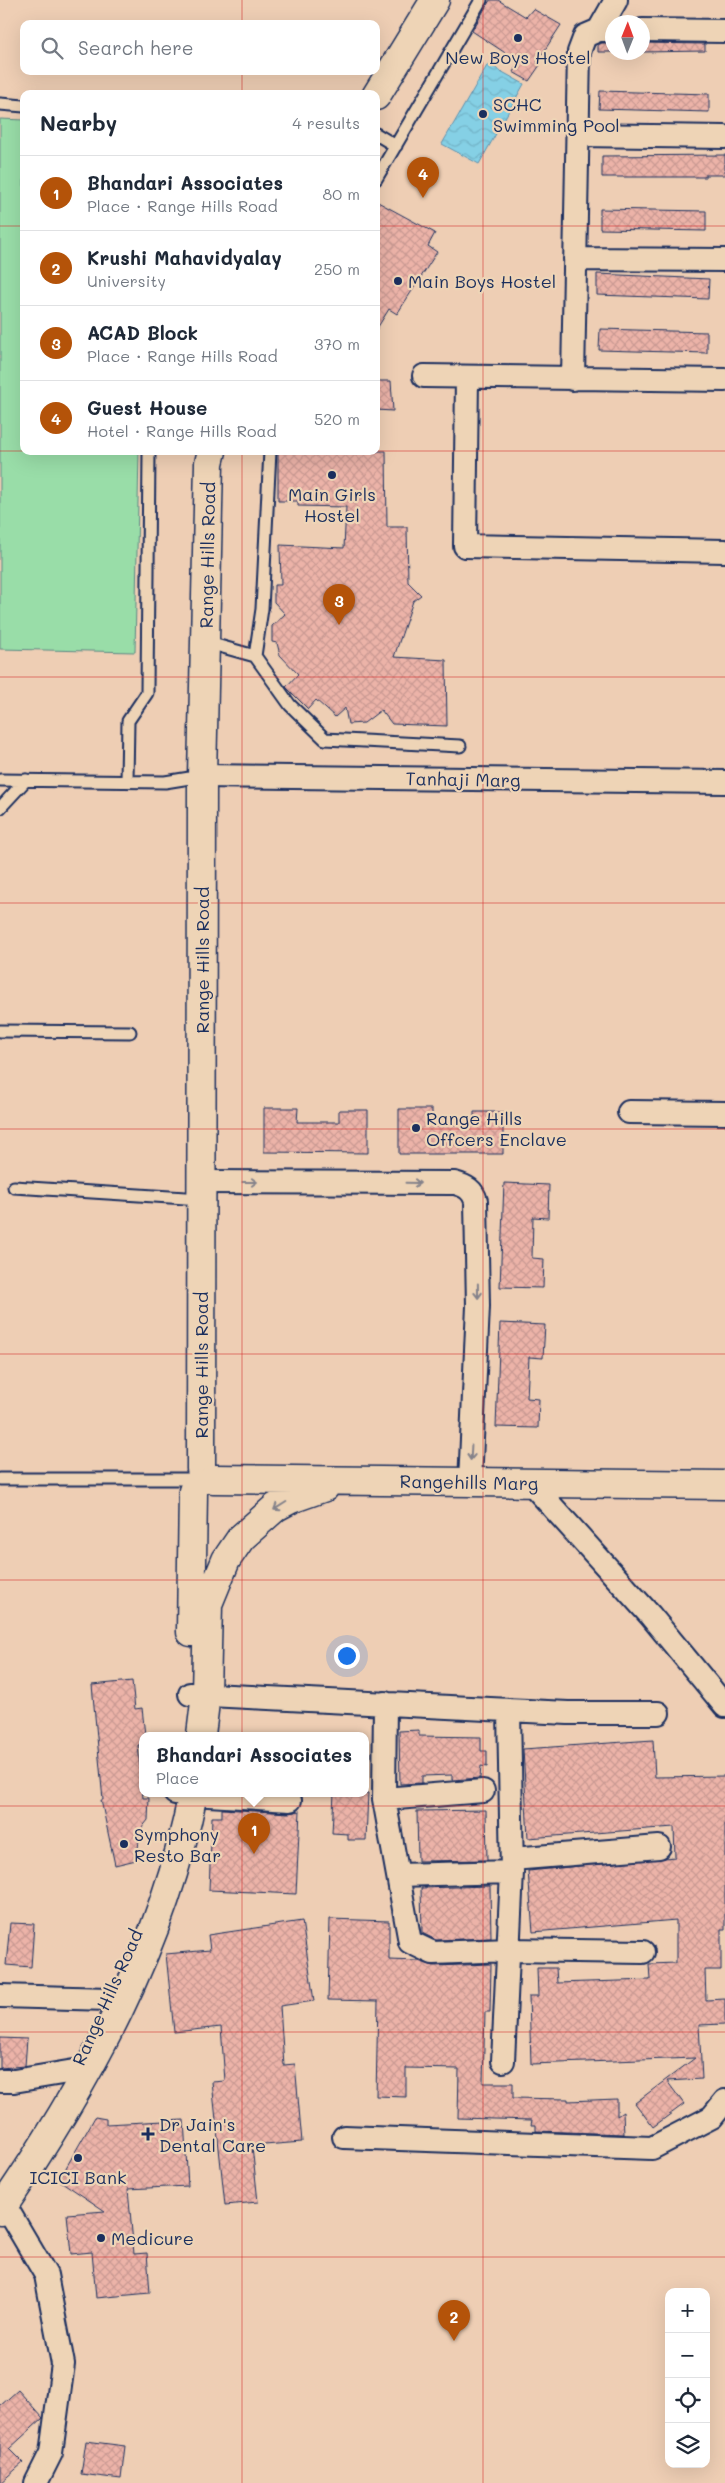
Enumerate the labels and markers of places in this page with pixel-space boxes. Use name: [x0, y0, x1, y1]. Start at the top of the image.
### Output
marker: New Boys Hostel: [512, 32, 524, 44]
place label: New Boys Hostel: [445, 45, 591, 69]
place label: SCHC Swimming Pool: [493, 92, 620, 137]
marker: SCHC Swimming Pool: [477, 108, 489, 120]
pin: 4: [407, 157, 439, 198]
place label: Main Boys Hostel: [408, 269, 556, 293]
marker: Main Boys Hostel: [392, 275, 404, 287]
marker: Main Girls Hostel: [326, 469, 338, 481]
place label: Main Girls Hostel: [288, 482, 376, 527]
pin: 3: [323, 584, 355, 625]
place label: Range Hills Offcers Enclave: [426, 1106, 567, 1151]
marker: Range Hills Offcers Enclave: [410, 1122, 422, 1134]
pin: 1: [238, 1813, 270, 1854]
place label: Symphony Resto Bar: [134, 1822, 221, 1867]
marker: Symphony Resto Bar: [118, 1838, 130, 1850]
place label: Dr Jain's Dental Care: [159, 2112, 266, 2157]
marker: Dr Jain's Dental Care: [141, 2127, 155, 2141]
marker: ICICI Bank: [72, 2152, 84, 2164]
place label: ICICI Bank: [29, 2165, 127, 2189]
place label: Medicure: [111, 2226, 194, 2250]
marker: Medicure: [95, 2232, 107, 2244]
pin: 2: [438, 2300, 470, 2341]

